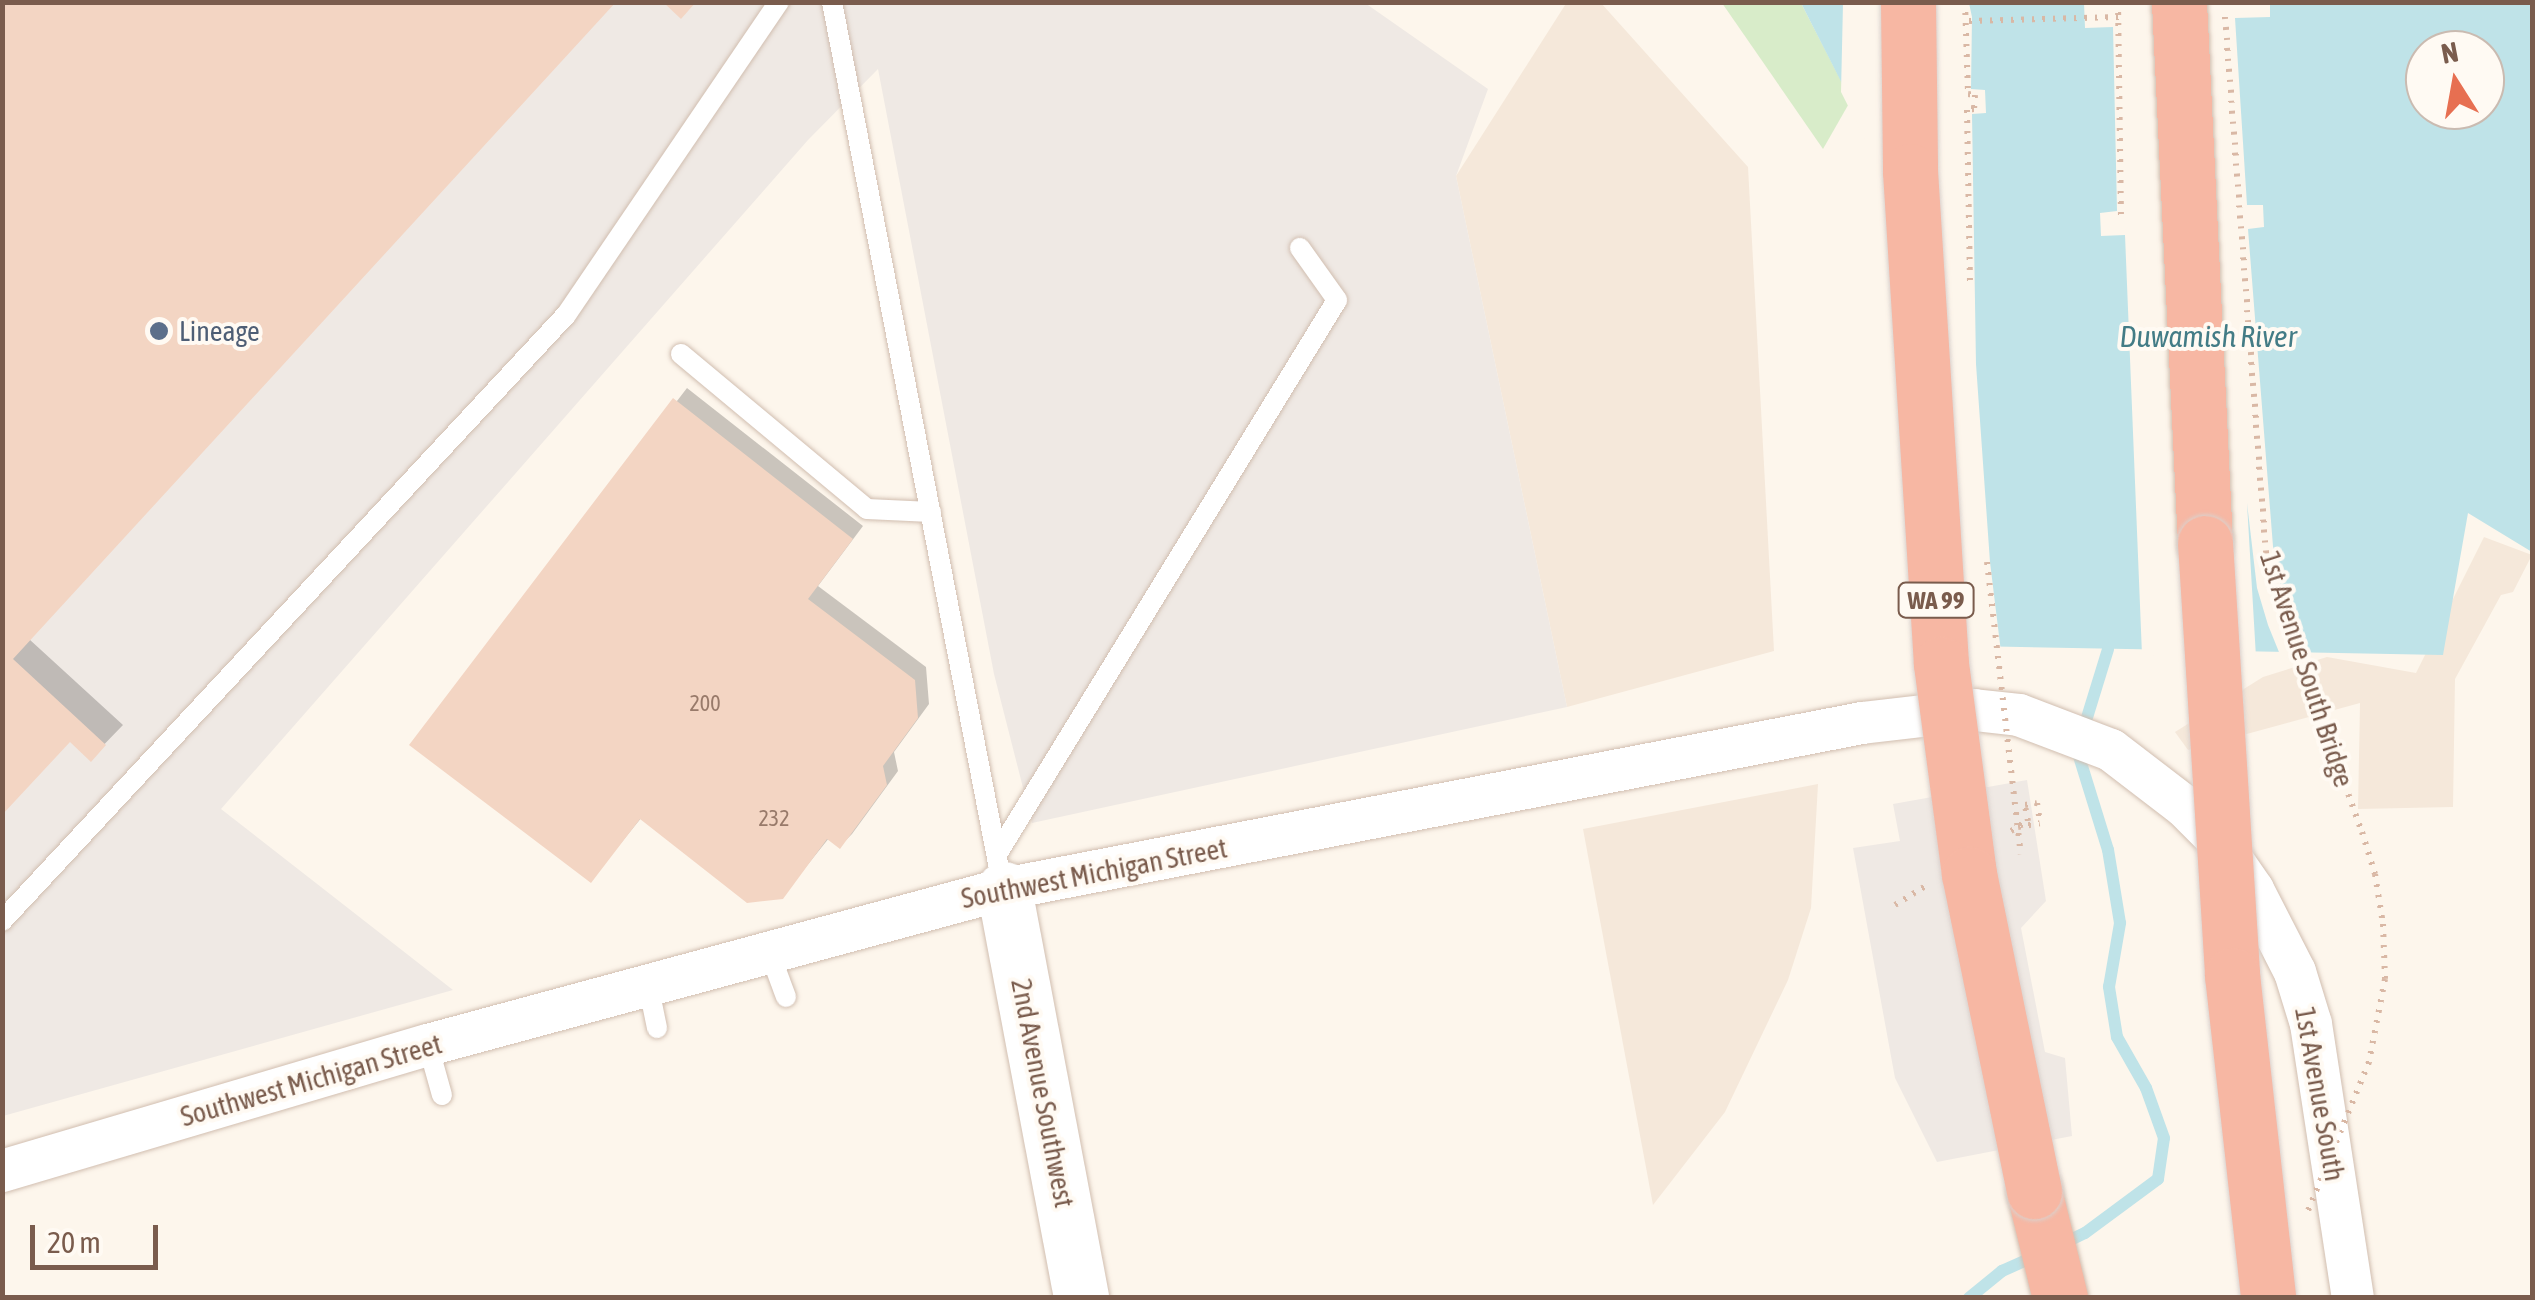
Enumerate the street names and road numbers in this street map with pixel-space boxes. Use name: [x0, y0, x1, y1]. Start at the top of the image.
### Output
street label: 1st Avenue South Bridge: [2253, 547, 2361, 791]
road number: WA 99: [1896, 580, 1976, 620]
street label: Southwest Michigan Street: [958, 831, 1230, 915]
street label: 2nd Avenue Southwest: [1004, 976, 1082, 1210]
street label: 1st Avenue South: [2288, 1004, 2352, 1184]
street label: Southwest Michigan Street: [177, 1027, 445, 1133]

